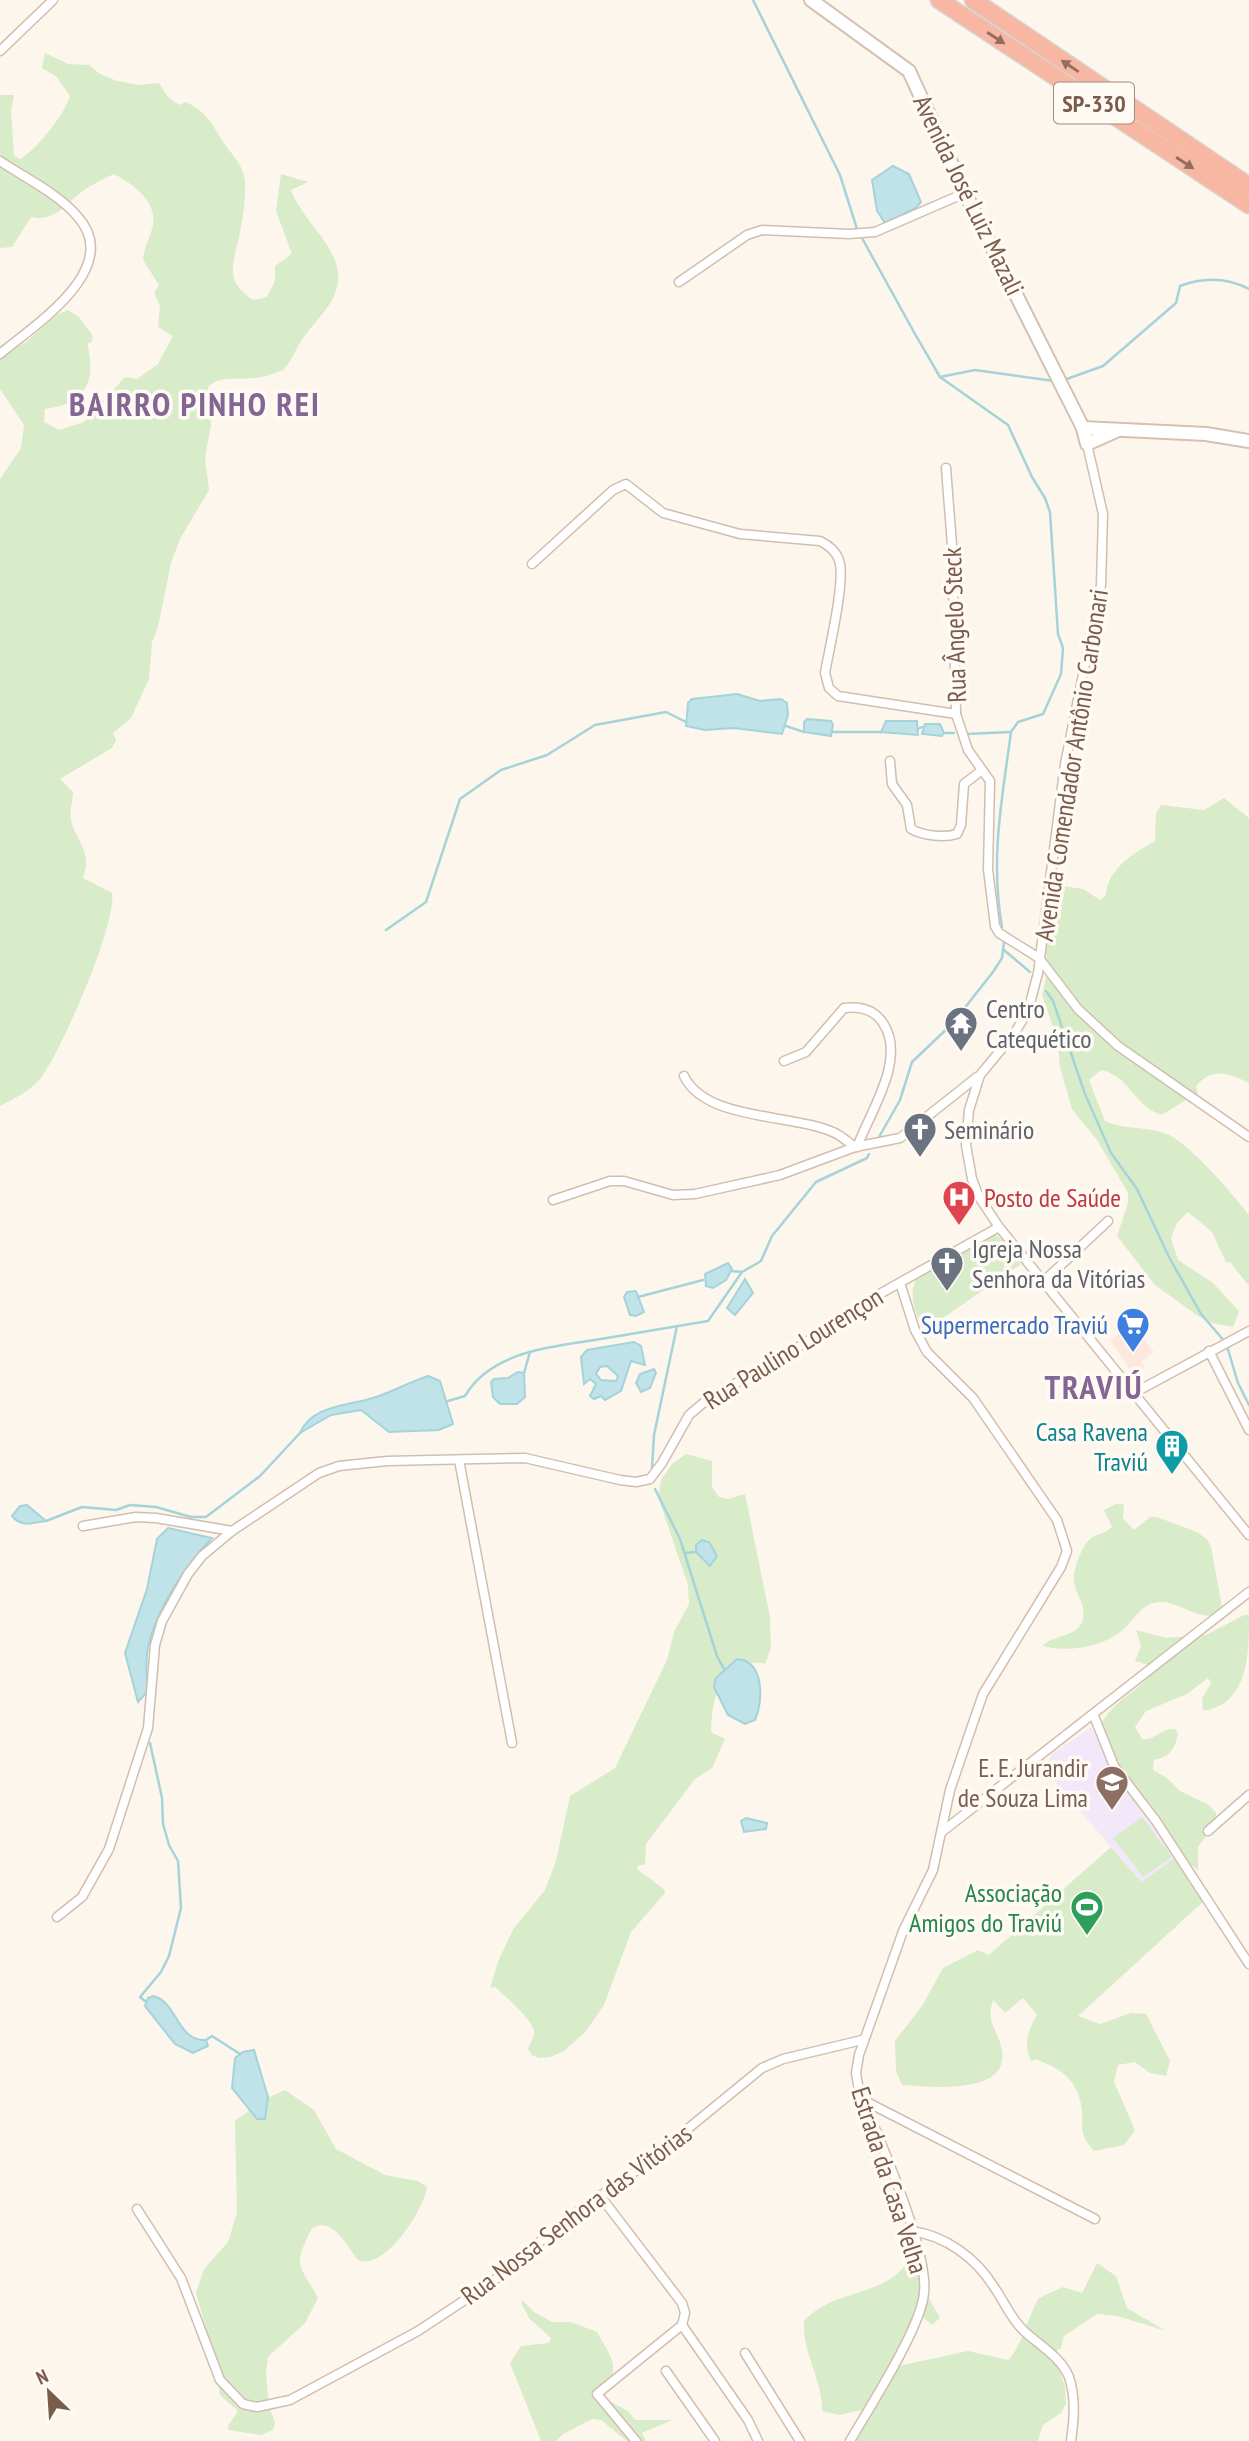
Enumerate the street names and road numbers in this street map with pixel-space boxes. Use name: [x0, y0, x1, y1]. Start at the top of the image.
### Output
road number: SP-330: [1054, 82, 1134, 124]
street label: Avenida José Luiz Mazali: [906, 89, 1032, 301]
street label: Rua Ângelo Steck: [935, 547, 973, 703]
street label: Avenida Comendador Antônio Carbonari: [1027, 587, 1115, 943]
street label: Rua Paulino Lourençon: [697, 1280, 889, 1416]
street label: Estrada da Casa Velha: [844, 2082, 936, 2278]
street label: Rua Nossa Senhora das Vitórias: [454, 2116, 698, 2312]

